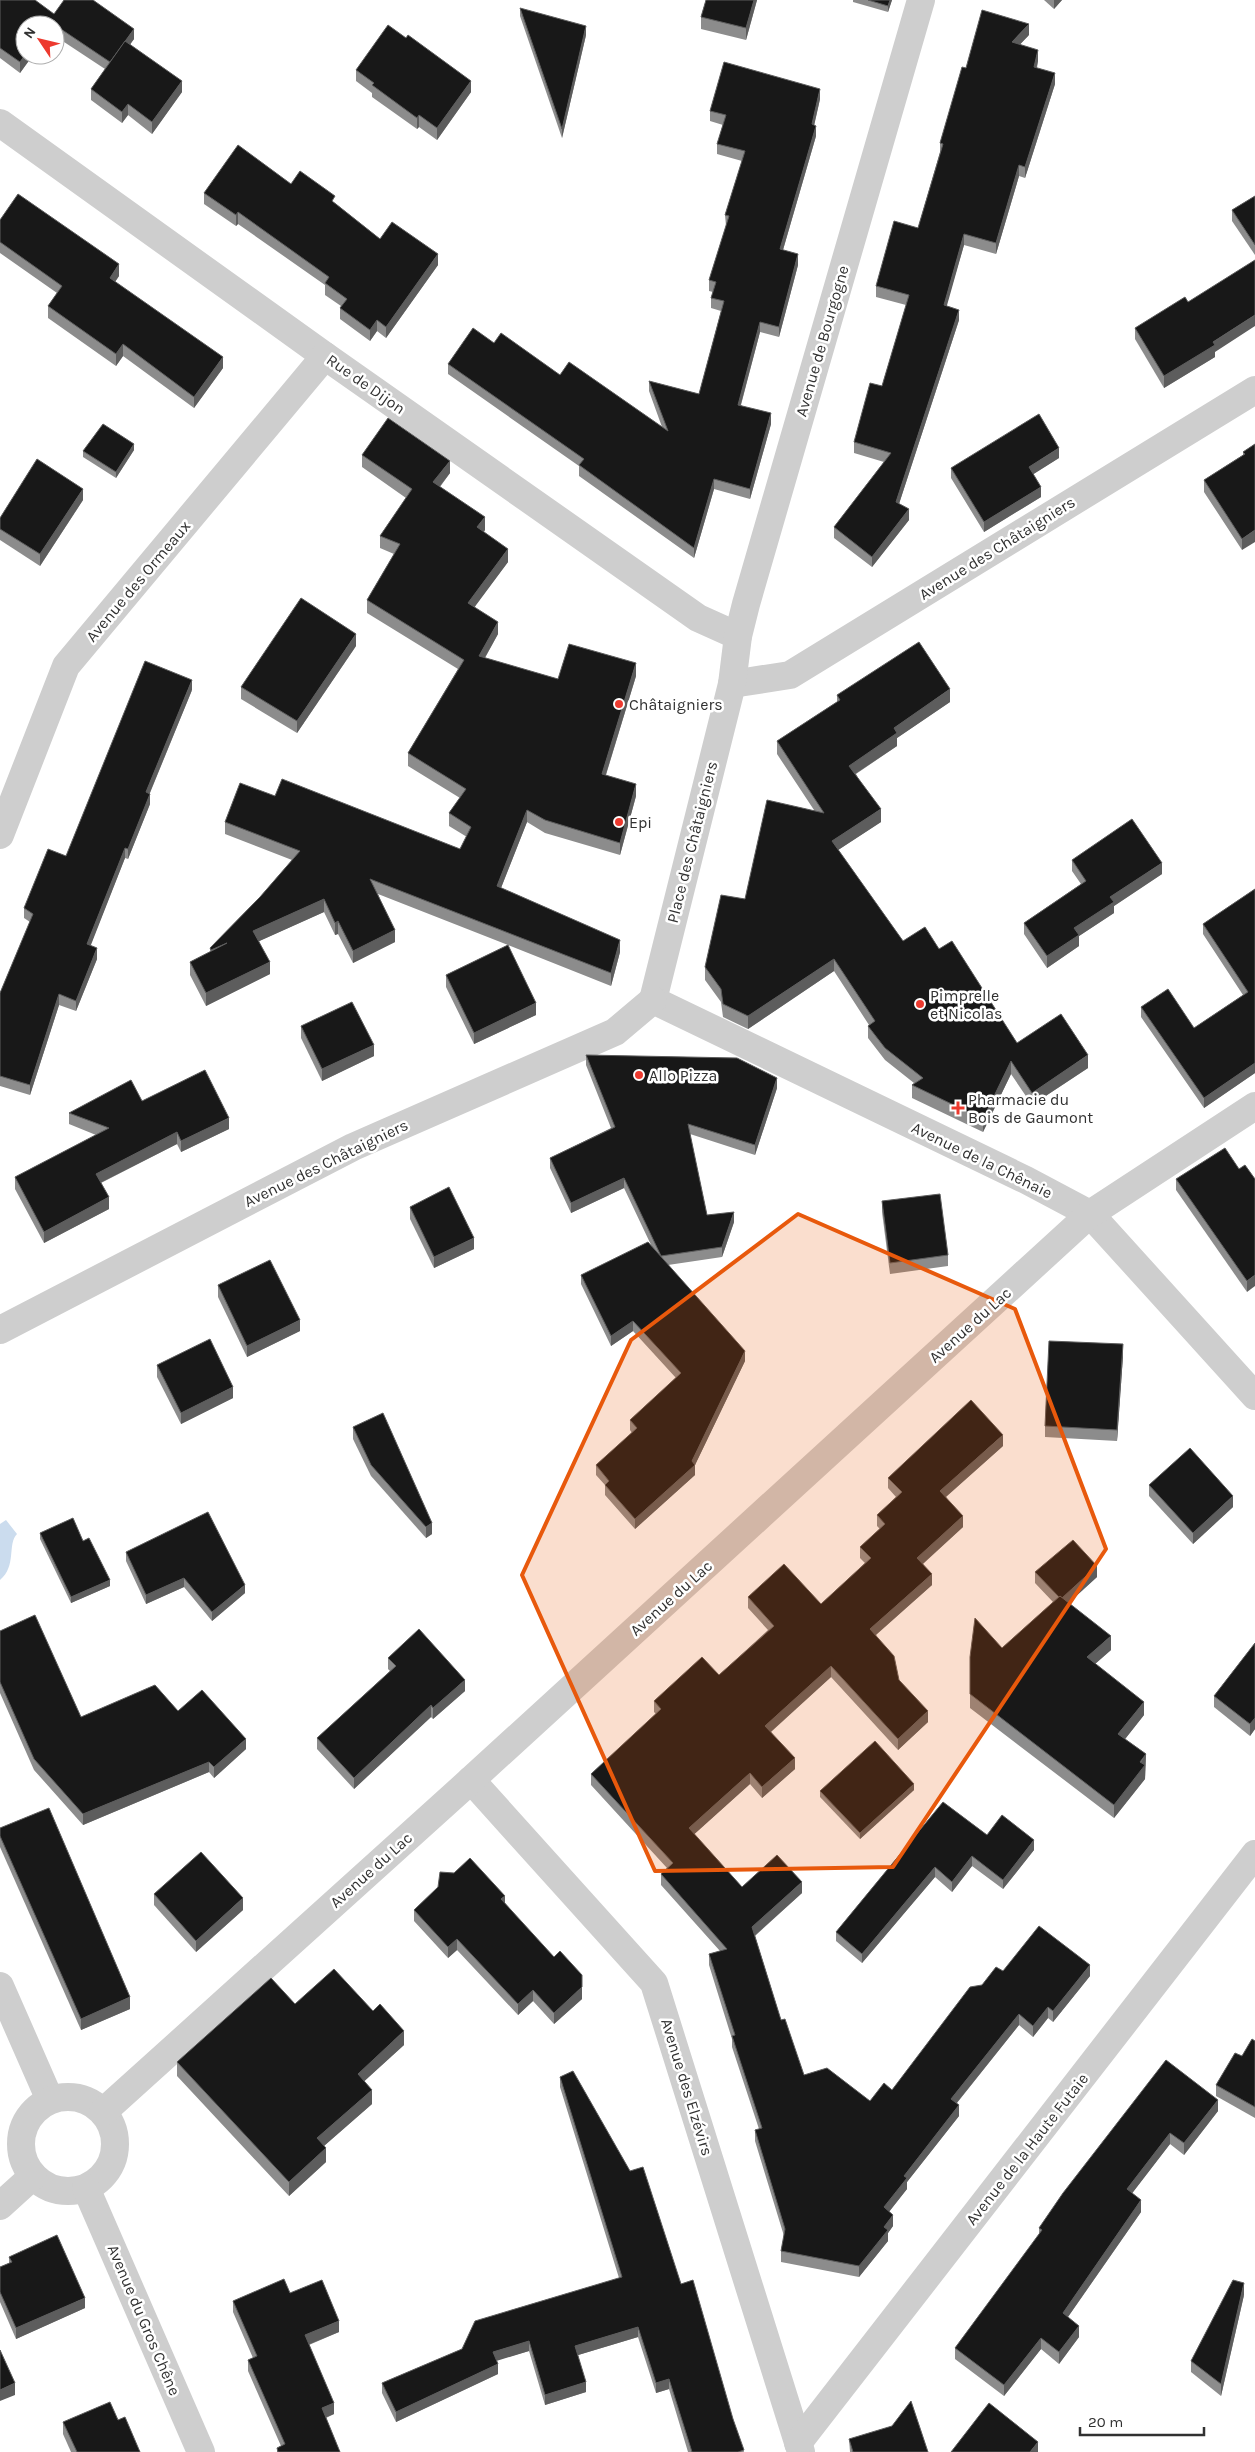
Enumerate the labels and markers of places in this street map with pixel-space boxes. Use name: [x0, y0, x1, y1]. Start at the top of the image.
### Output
place label: Châtaigniers: [629, 695, 723, 714]
marker: Châtaigniers: [613, 698, 625, 710]
place label: Epi: [629, 813, 652, 832]
marker: Epi: [613, 816, 625, 828]
place label: Pimprelle et Nicolas: [930, 986, 1002, 1023]
marker: Pimprelle et Nicolas: [914, 998, 926, 1010]
place label: Allo Pizza: [649, 1066, 717, 1085]
marker: Allo Pizza: [633, 1069, 645, 1081]
place label: Pharmacie du Bois de Gaumont: [968, 1090, 1093, 1127]
marker: Pharmacie du Bois de Gaumont: [952, 1102, 964, 1114]

